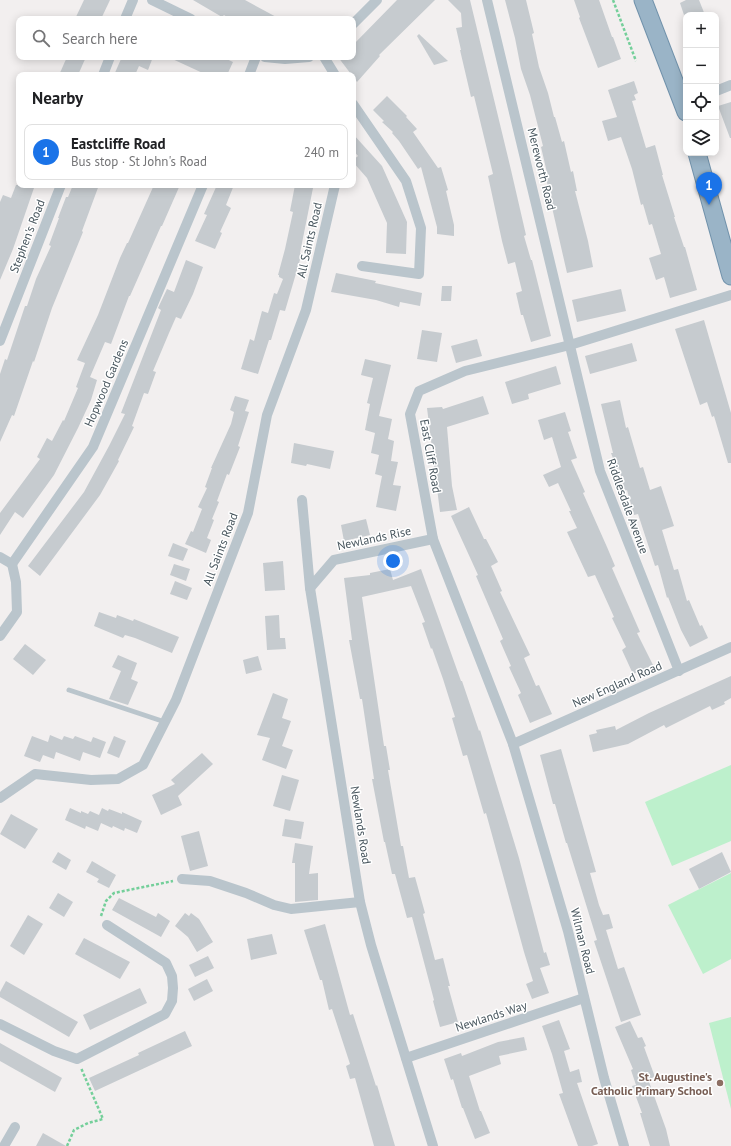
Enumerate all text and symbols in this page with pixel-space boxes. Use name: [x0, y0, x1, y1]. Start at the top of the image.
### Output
map controls: [683, 12, 719, 156]
button: +: [683, 12, 719, 48]
search box: [16, 16, 356, 60]
icon: search: [30, 27, 52, 49]
text: Search here: [62, 29, 138, 48]
button: −: [683, 48, 719, 84]
button: locate: [683, 84, 719, 120]
text: Nearby: [32, 87, 83, 109]
button: layers: [683, 120, 719, 156]
street label: Mereworth Road: [525, 126, 559, 212]
text: Eastcliffe Road: [71, 134, 166, 153]
text: 1: [42, 144, 50, 161]
text: 240 m: [304, 144, 339, 161]
text: Bus stop · St John's Road: [71, 153, 207, 170]
pin: 1: [696, 172, 722, 205]
street label: Stephen's Road: [6, 197, 48, 275]
street label: All Saints Road: [293, 201, 325, 279]
street label: Hopwood Gardens: [81, 337, 131, 429]
street label: East Cliff Road: [417, 418, 445, 494]
street label: Riddlesdale Avenue: [604, 456, 652, 556]
street label: All Saints Road: [199, 510, 241, 588]
street label: Newlands Rise: [336, 523, 412, 553]
your location: [383, 551, 403, 571]
street label: New England Road: [570, 658, 664, 710]
street label: Newlands Road: [347, 785, 375, 865]
street label: Wilman Road: [568, 906, 598, 976]
street label: Newlands Way: [453, 997, 529, 1035]
place label: St. Augustine's Catholic Primary School: [591, 1069, 712, 1098]
marker: St. Augustine's Catholic Primary School: [715, 1078, 725, 1088]

